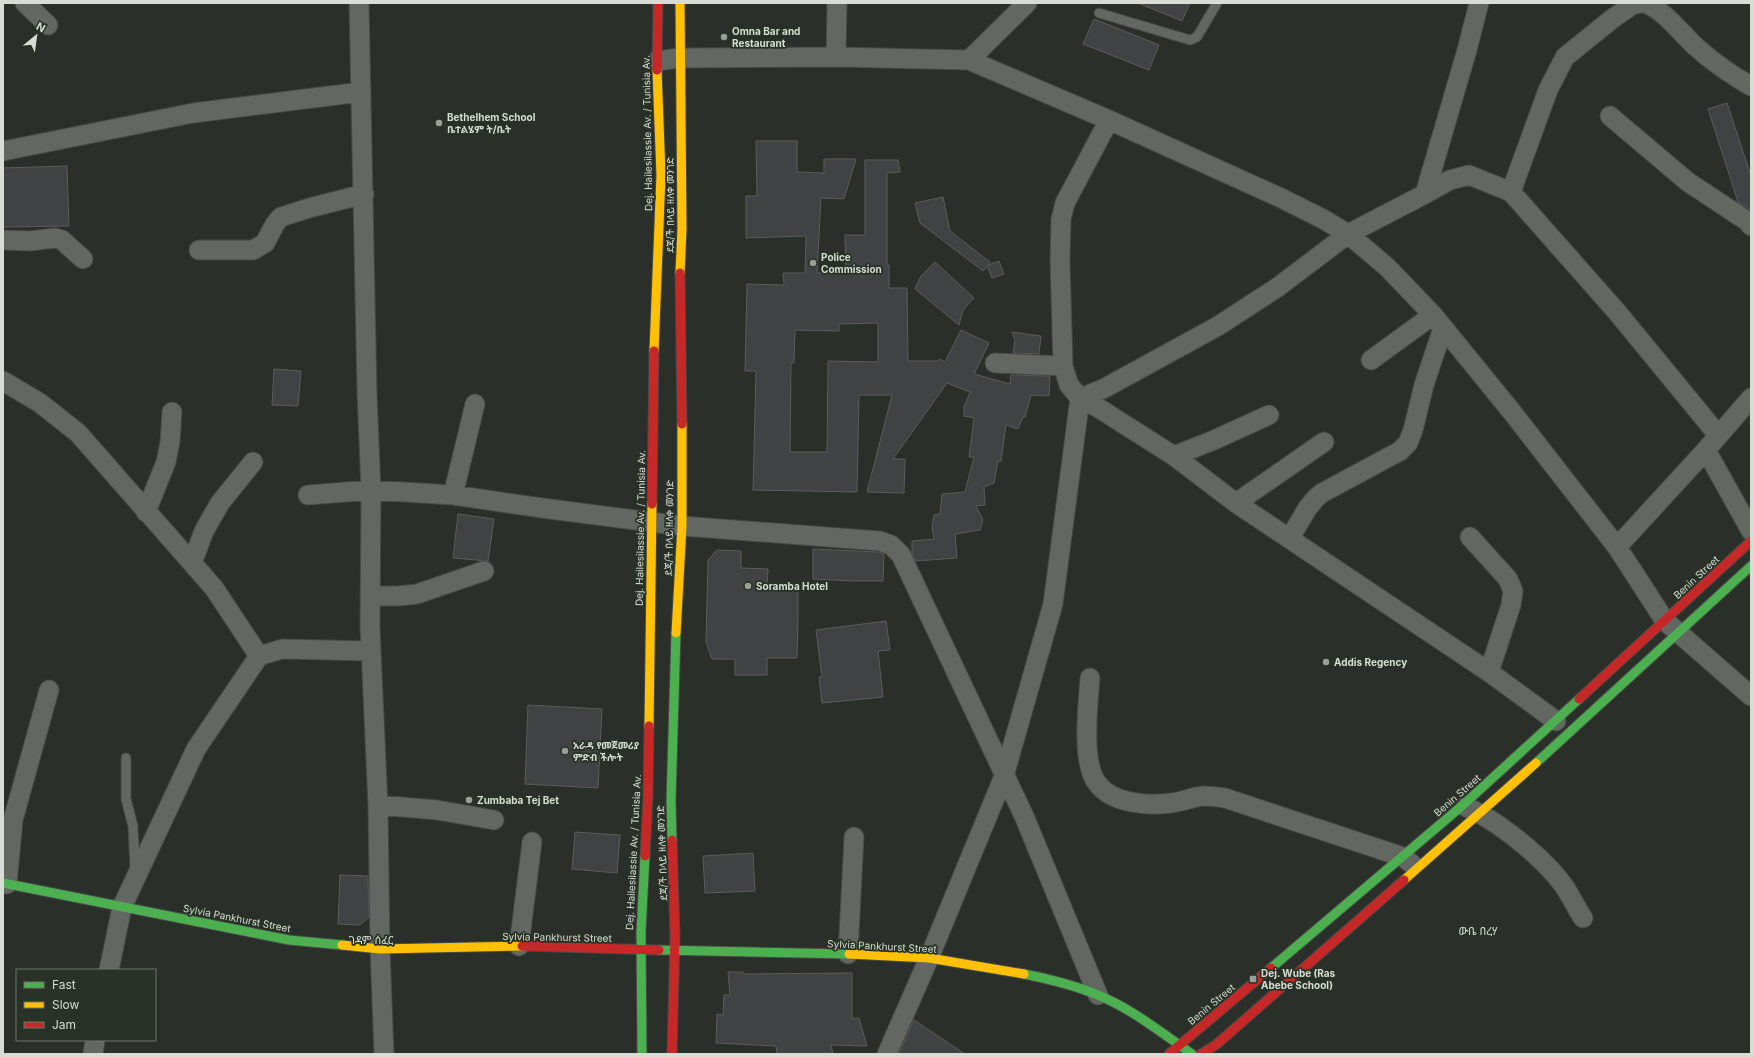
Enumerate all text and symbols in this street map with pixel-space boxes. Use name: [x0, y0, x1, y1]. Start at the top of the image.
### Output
north arrow: [16, 16, 56, 56]
text: N: [34, 19, 48, 35]
place label: Omna Bar and Restaurant: [732, 25, 800, 49]
marker: Omna Bar and Restaurant: [719, 32, 729, 42]
street label: Dej. Hailesilassie Av. / Tunisia Av.: [640, 55, 654, 211]
place label: Bethelhem School ቤተልሄም ት/ቤት: [447, 111, 536, 135]
marker: Bethelhem School ቤተልሄም ት/ቤት: [434, 118, 444, 128]
street label: ደጃ/ች በላይ ዘለቀ መንገድ: [664, 157, 676, 253]
place label: Police Commission: [821, 251, 882, 275]
marker: Police Commission: [808, 258, 818, 268]
street label: Dej. Hailesilassie Av. / Tunisia Av.: [633, 450, 647, 606]
street label: ደጃ/ች በላይ ዘለቀ መንገድ: [662, 480, 676, 576]
street label: Benin Street: [1671, 552, 1722, 601]
place label: Soramba Hotel: [756, 580, 828, 592]
marker: Soramba Hotel: [743, 581, 753, 591]
place label: Addis Regency: [1334, 656, 1407, 669]
marker: Addis Regency: [1321, 657, 1331, 667]
place label: አራዳ የመጀመሪያ ምድብ ችሎት: [573, 739, 640, 763]
marker: አራዳ የመጀመሪያ ምድብ ችሎት: [560, 746, 570, 756]
street label: Benin Street: [1431, 771, 1483, 818]
street label: Dej. Hailesilassie Av. / Tunisia Av.: [623, 774, 643, 930]
place label: Zumbaba Tej Bet: [477, 794, 559, 806]
marker: Zumbaba Tej Bet: [464, 795, 474, 805]
street label: ደጃ/ች በላይ ዘለቀ መንገድ: [654, 805, 670, 901]
street label: Sylvia Pankhurst Street: [182, 902, 293, 934]
district label: ውቤ በረሃ: [1458, 924, 1498, 938]
street label: Sylvia Pankhurst Street: [502, 930, 613, 944]
district label: ገዳም ሰፈር: [349, 933, 394, 947]
street label: Sylvia Pankhurst Street: [827, 937, 938, 955]
place label: Dej. Wube (Ras Abebe School): [1261, 967, 1336, 991]
legend: [16, 969, 156, 1041]
marker: Dej. Wube (Ras Abebe School): [1248, 974, 1258, 984]
text: Fast: [52, 977, 76, 992]
street label: Benin Street: [1185, 980, 1237, 1027]
text: Slow: [52, 997, 80, 1012]
text: Jam: [52, 1017, 76, 1032]

